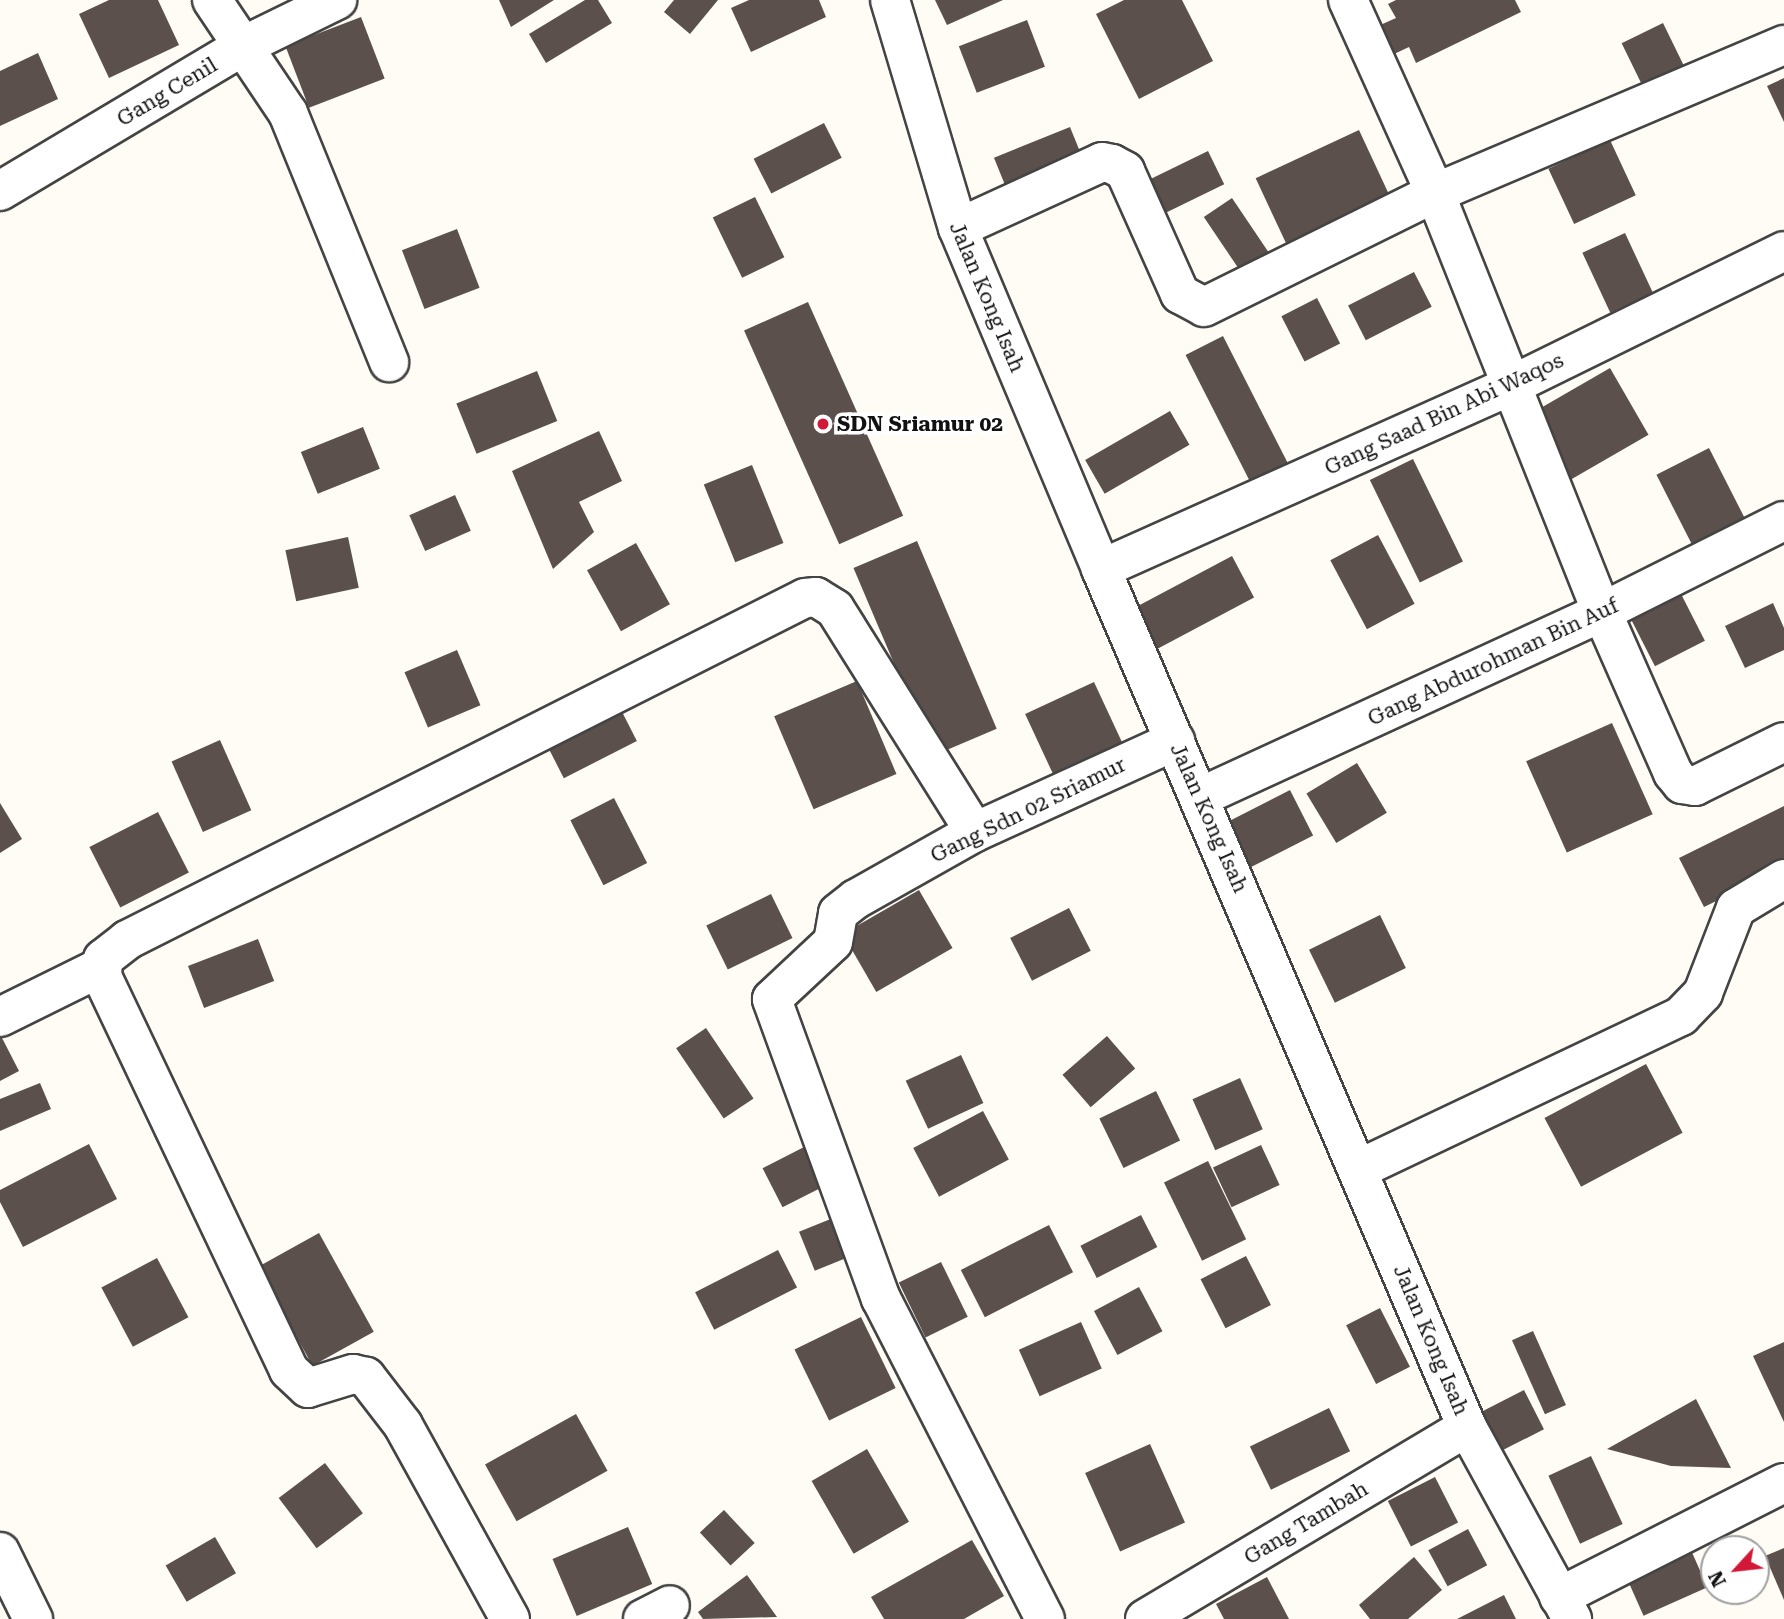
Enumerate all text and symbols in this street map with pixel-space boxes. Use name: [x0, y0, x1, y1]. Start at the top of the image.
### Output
street label: Gang Cenil: [112, 52, 222, 132]
street label: Jalan Kong Isah: [944, 218, 1030, 376]
street label: Gang Saad Bin Abi Waqos: [1321, 347, 1567, 481]
place label: SDN Sriamur 02: [837, 411, 1003, 437]
marker: SDN Sriamur 02: [815, 416, 831, 432]
street label: Gang Abdurohman Bin Auf: [1364, 593, 1622, 731]
street label: Jalan Kong Isah: [1165, 739, 1253, 897]
street label: Gang Sdn 02 Sriamur: [926, 752, 1130, 868]
street label: Jalan Kong Isah: [1388, 1261, 1474, 1419]
street label: Gang Tambah: [1240, 1476, 1372, 1570]
north arrow: [1700, 1535, 1770, 1605]
text: N: [1704, 1567, 1731, 1591]

